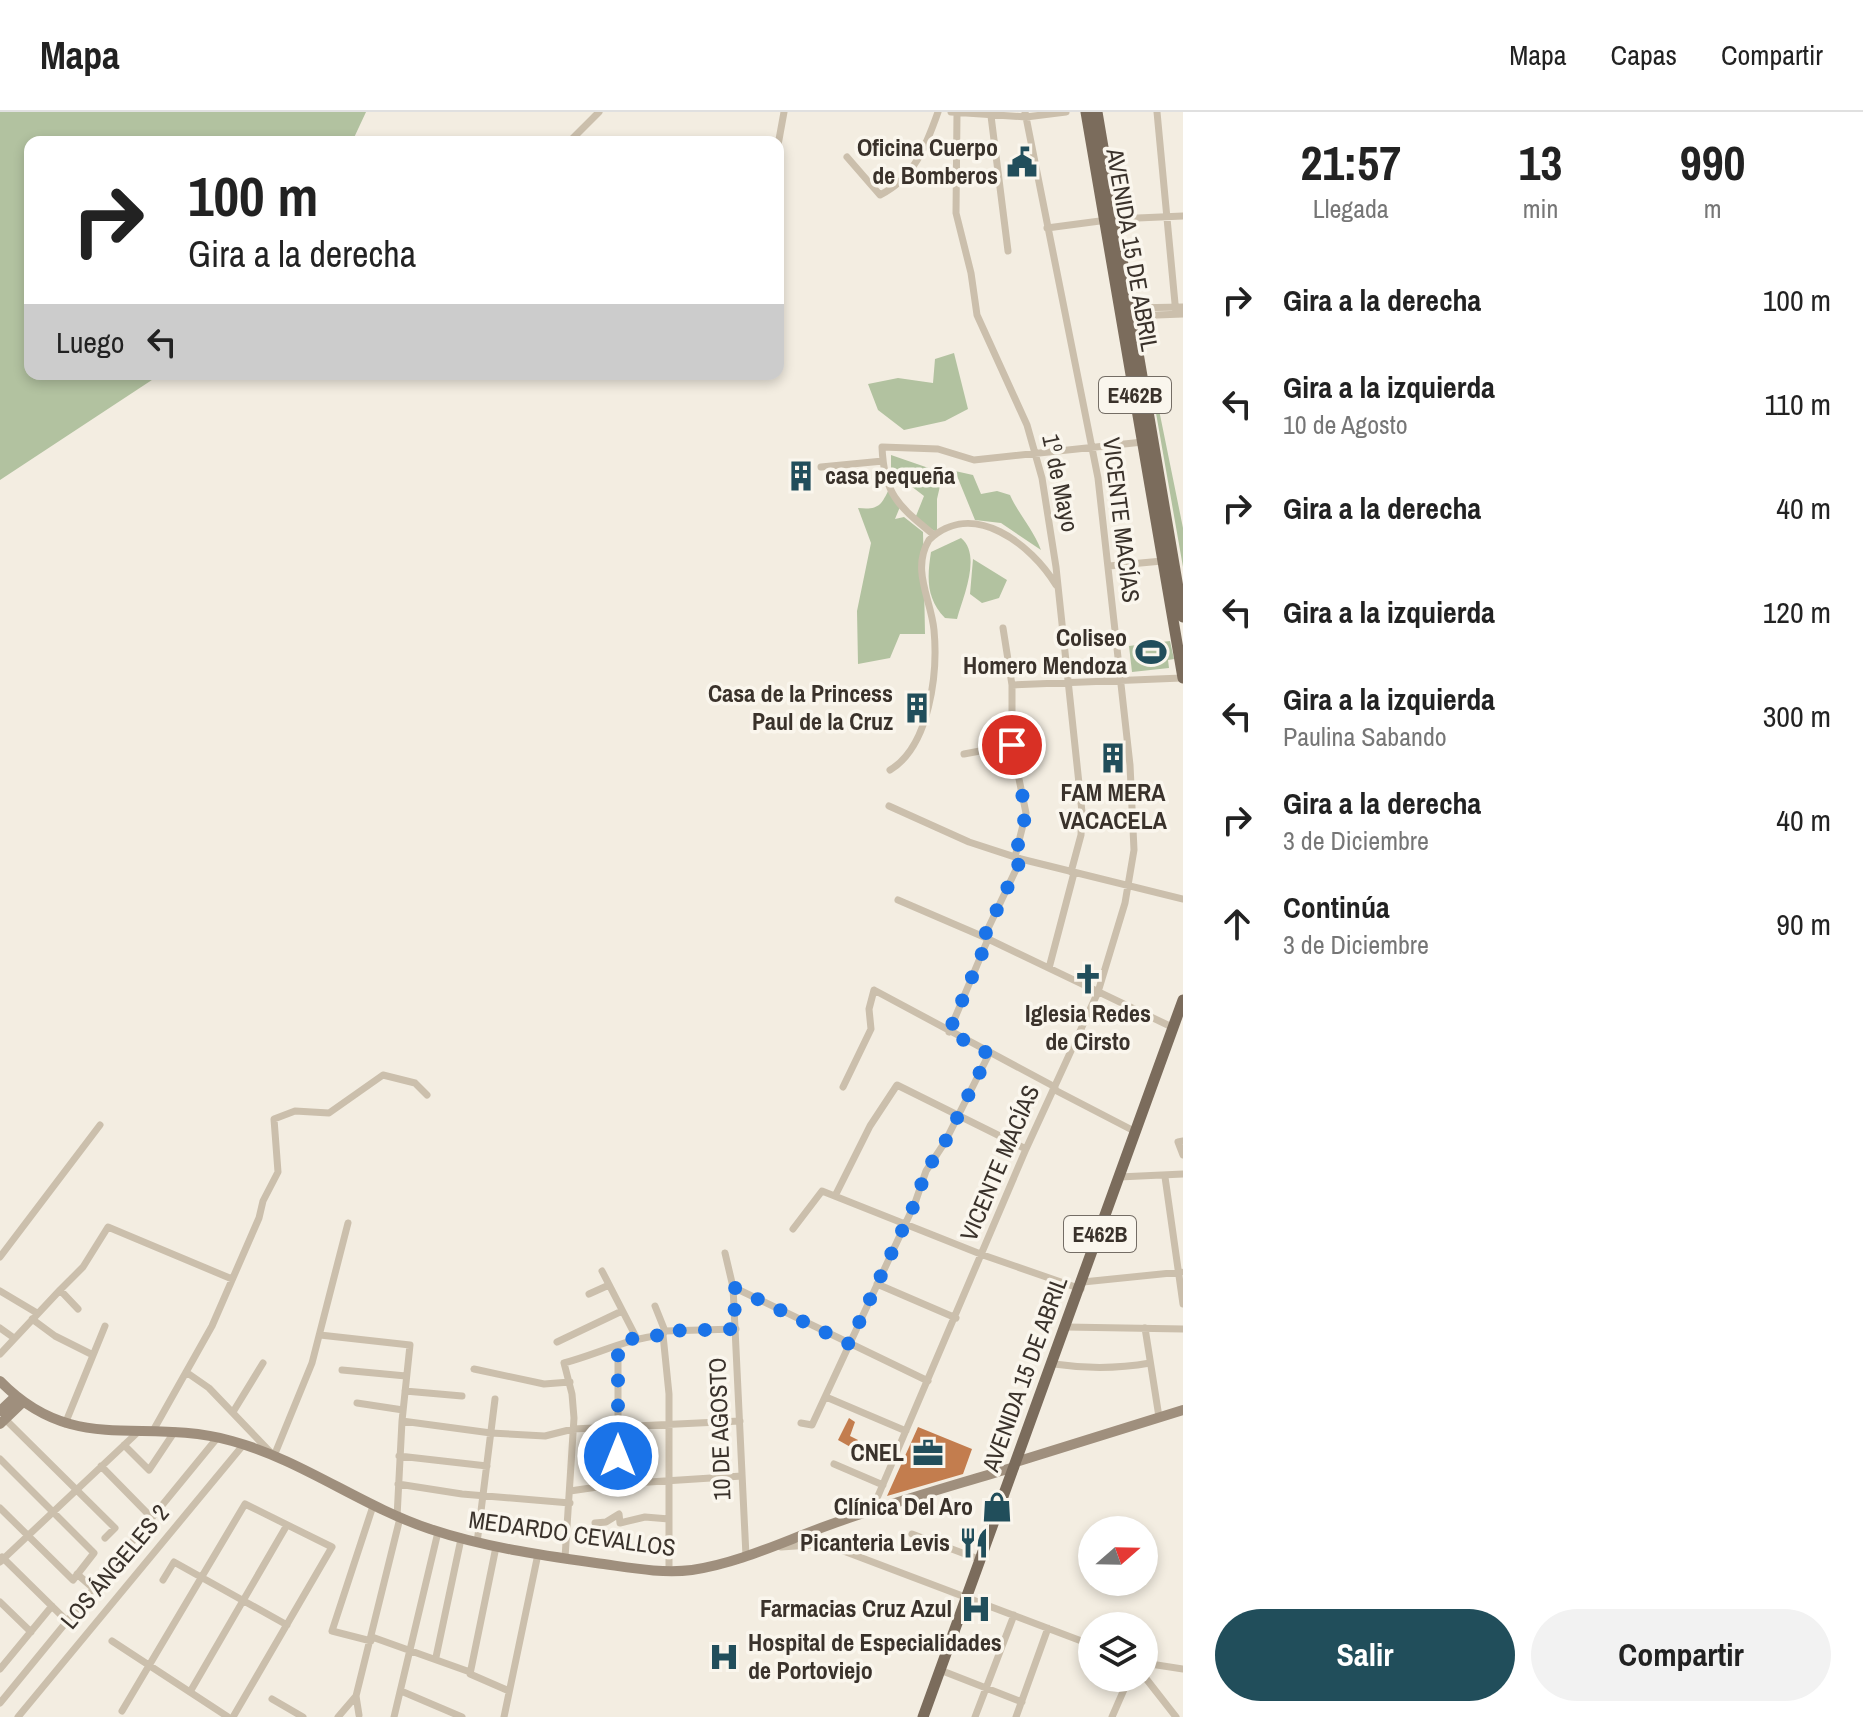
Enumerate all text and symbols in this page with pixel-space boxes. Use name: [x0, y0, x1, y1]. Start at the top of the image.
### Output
text: Mapa: [40, 30, 120, 81]
text: Mapa: [1509, 36, 1567, 74]
text: Capas: [1611, 36, 1677, 74]
text: Compartir: [1721, 36, 1823, 74]
text: 21:57: [1300, 130, 1401, 195]
text: 13: [1519, 130, 1562, 195]
text: 990: [1680, 130, 1746, 195]
place label: Oficina Cuerpo de Bomberos: [857, 131, 998, 191]
public building icon: Oficina Cuerpo de Bomberos: [1005, 145, 1039, 179]
street label: AVENIDA 15 DE ABRIL: [1099, 145, 1167, 354]
text: 100 m: [188, 158, 318, 233]
icon: right: [56, 168, 160, 272]
text: Llegada: [1313, 191, 1389, 226]
text: min: [1523, 191, 1558, 226]
text: m: [1704, 191, 1722, 226]
text: Gira a la derecha: [188, 230, 416, 278]
icon: right: [1215, 278, 1259, 322]
text: Gira a la derecha: [1283, 280, 1481, 320]
text: 100 m: [1763, 280, 1831, 320]
icon: left: [140, 320, 184, 364]
text: Luego: [56, 322, 124, 362]
text: Gira a la izquierda: [1283, 367, 1495, 407]
road number: E462B: [1099, 377, 1171, 413]
icon: left: [1215, 382, 1259, 426]
text: 110 m: [1764, 384, 1831, 424]
text: 10 de Agosto: [1283, 407, 1408, 442]
street label: 1º de Mayo: [1035, 431, 1087, 535]
street label: VICENTE MACÍAS: [1096, 435, 1148, 604]
building icon: casa pequeña: [784, 459, 818, 493]
place label: casa pequeña: [825, 459, 955, 491]
icon: right: [1215, 486, 1259, 530]
text: Gira a la derecha: [1283, 488, 1481, 528]
text: 40 m: [1776, 488, 1831, 528]
icon: left: [1215, 590, 1259, 634]
text: Gira a la izquierda: [1283, 592, 1495, 632]
text: 120 m: [1763, 592, 1831, 632]
place label: Coliseo Homero Mendoza: [963, 621, 1127, 681]
sports icon: Coliseo Homero Mendoza: [1134, 635, 1168, 669]
place label: Casa de la Princess Paul de la Cruz: [708, 677, 893, 737]
text: Gira a la izquierda: [1283, 679, 1495, 719]
building icon: Casa de la Princess Paul de la Cruz: [900, 691, 934, 725]
icon: left: [1215, 694, 1259, 738]
text: 300 m: [1763, 696, 1831, 736]
pin: [978, 711, 1046, 779]
text: Paulina Sabando: [1283, 719, 1447, 754]
icon: arrive: [990, 723, 1034, 767]
building icon: FAM MERA VACACELA: [1096, 741, 1130, 775]
place label: FAM MERA VACACELA: [1059, 776, 1168, 836]
text: Gira a la derecha: [1283, 783, 1481, 823]
icon: right: [1215, 798, 1259, 842]
text: 40 m: [1776, 800, 1831, 840]
text: 3 de Diciembre: [1283, 823, 1429, 858]
text: Continúa: [1283, 887, 1390, 927]
icon: ahead: [1215, 902, 1259, 946]
text: 90 m: [1776, 904, 1831, 944]
text: 3 de Diciembre: [1283, 927, 1429, 962]
church icon: Iglesia Redes de Cirsto: [1071, 962, 1105, 996]
place label: Iglesia Redes de Cirsto: [1025, 997, 1151, 1057]
street label: VICENTE MACÍAS: [952, 1080, 1046, 1245]
road number: E462B: [1064, 1216, 1136, 1252]
street label: AVENIDA 15 DE ABRIL: [974, 1272, 1074, 1477]
street label: 10 DE AGOSTO: [701, 1357, 737, 1501]
position arrow: [576, 1414, 660, 1498]
place label: CNEL: [850, 1436, 904, 1468]
office icon: CNEL: [911, 1436, 945, 1470]
place label: Clínica Del Aro: [834, 1490, 973, 1522]
shop icon: Clínica Del Aro: [980, 1490, 1014, 1524]
street label: LOS ÁNGELES 2: [53, 1497, 176, 1635]
street label: MEDARDO CEVALLOS: [467, 1503, 678, 1563]
north arrow: [1078, 1516, 1158, 1596]
map controls: [1078, 1516, 1158, 1692]
place label: Picanteria Levis: [800, 1526, 950, 1558]
restaurant icon: Picanteria Levis: [957, 1526, 991, 1560]
place label: Farmacias Cruz Azul: [760, 1592, 952, 1624]
hospital icon: Farmacias Cruz Azul: [959, 1592, 993, 1626]
button: Salir: [1215, 1609, 1515, 1701]
button: Compartir: [1531, 1609, 1831, 1701]
button: layers: [1078, 1612, 1158, 1692]
place label: Hospital de Especialidades de Portoviejo: [748, 1626, 1002, 1686]
hospital icon: Hospital de Especialidades de Portoviejo: [707, 1640, 741, 1674]

